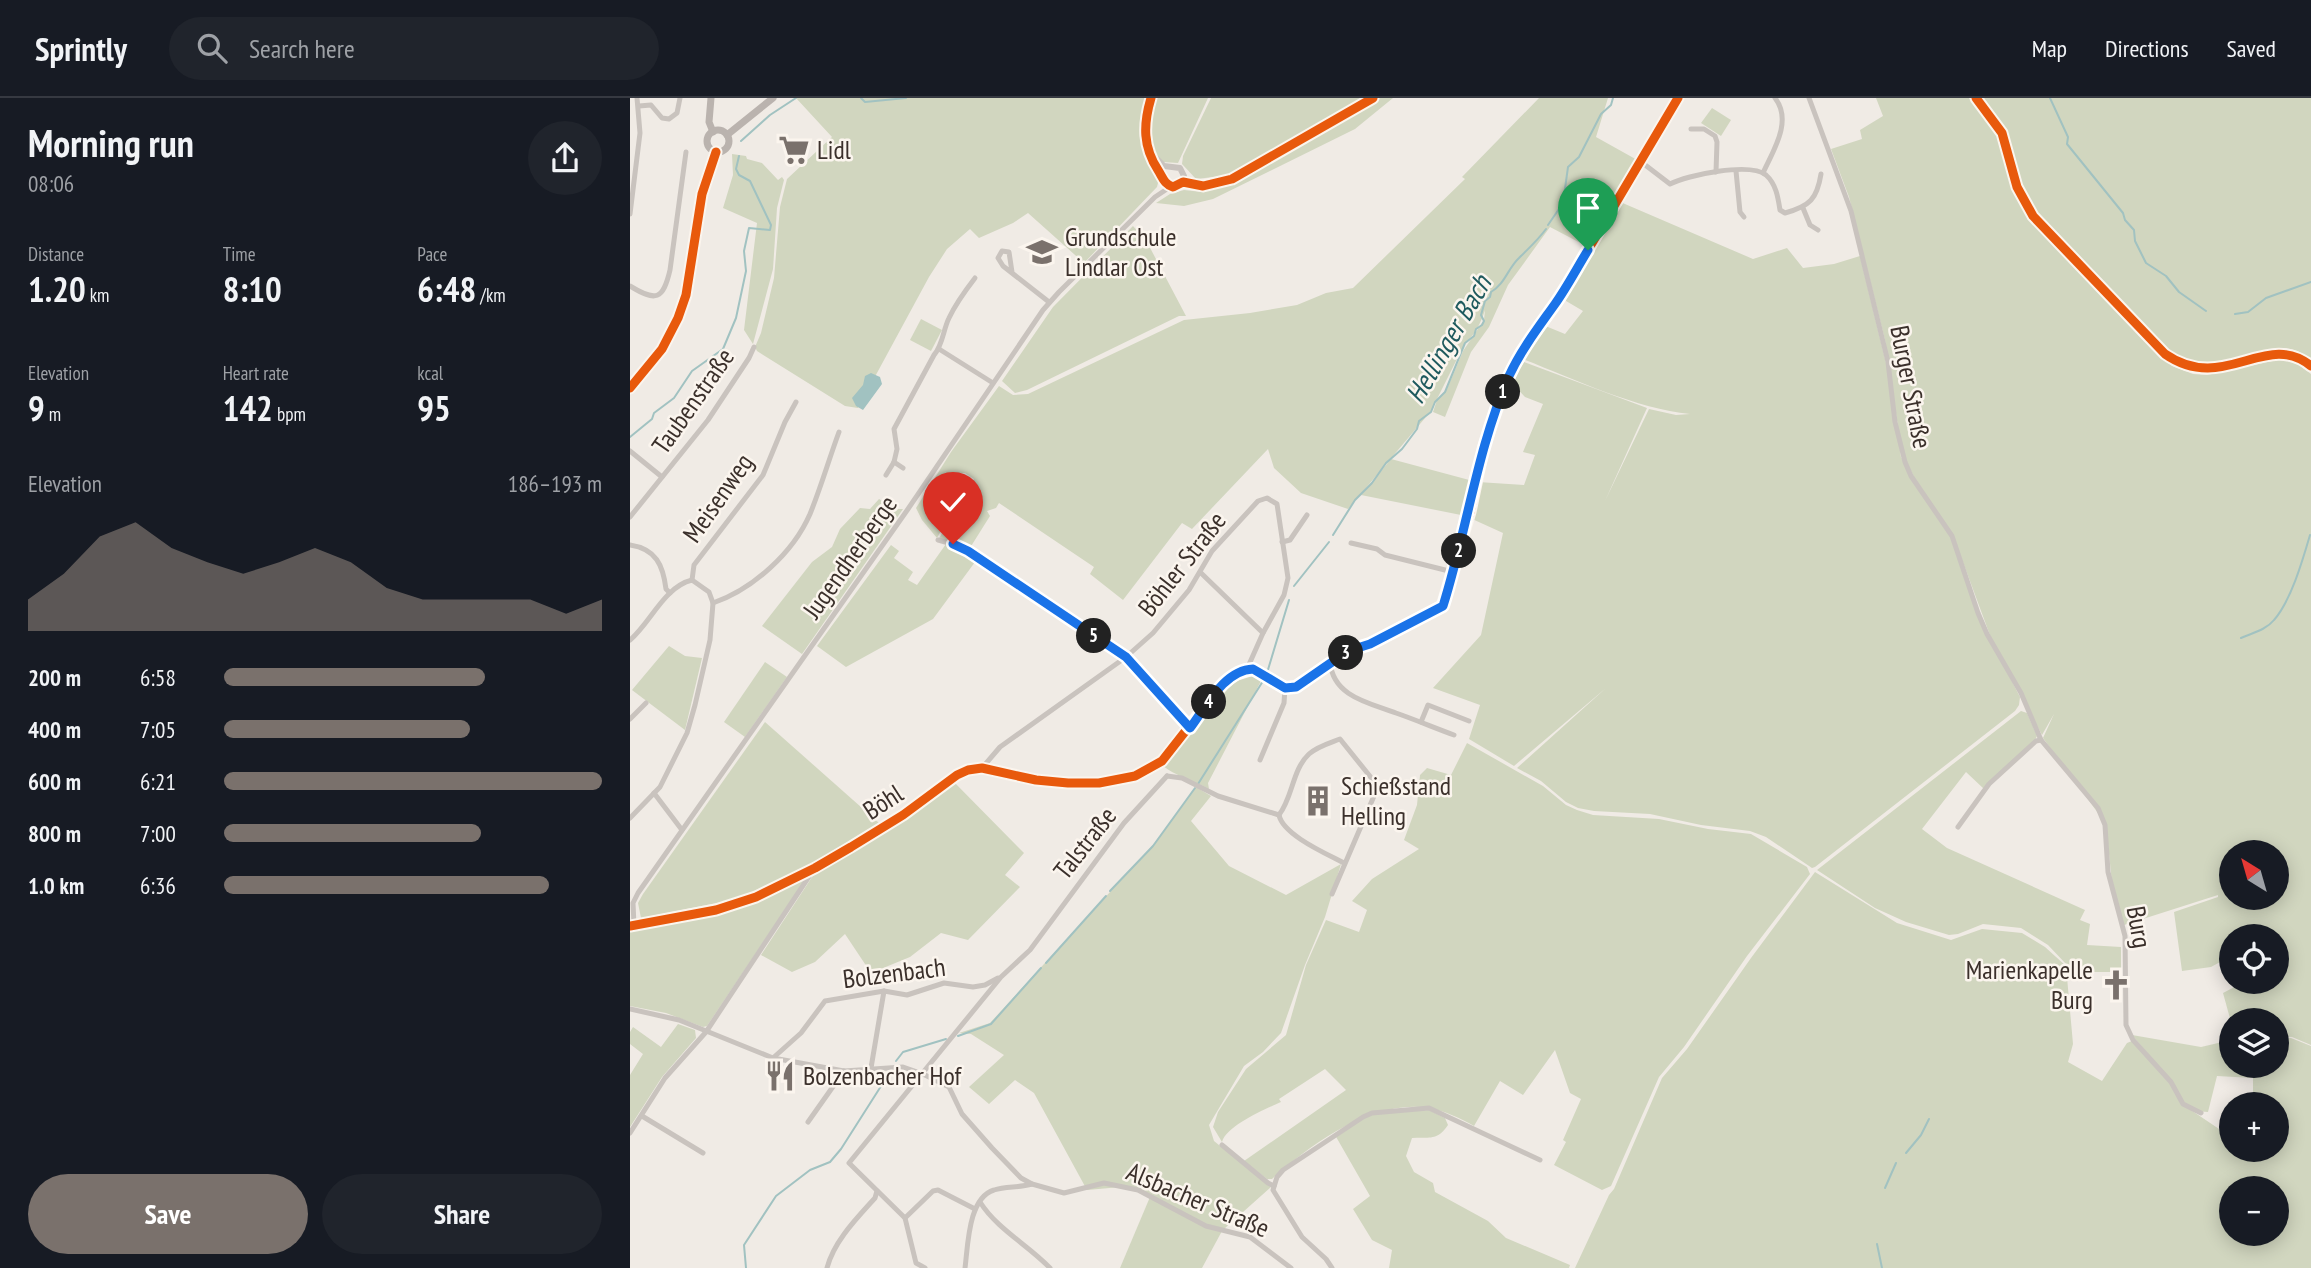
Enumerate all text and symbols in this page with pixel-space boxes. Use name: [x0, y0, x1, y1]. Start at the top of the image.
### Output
search box: [169, 17, 659, 80]
text: Sprintly: [35, 27, 127, 70]
icon: search: [193, 29, 231, 67]
text: Search here: [249, 32, 355, 65]
text: Map: [2032, 33, 2067, 64]
text: Directions: [2105, 33, 2189, 64]
text: Saved: [2227, 33, 2276, 64]
text: Morning run: [28, 118, 194, 167]
button: share: [528, 121, 602, 195]
supermarket icon: Lidl: [777, 133, 811, 167]
place label: Lidl: [817, 133, 851, 166]
text: 08:06: [28, 169, 74, 198]
pin: [1558, 178, 1618, 250]
icon: arrive: [1569, 189, 1607, 227]
place label: Grundschule Lindlar Ost: [1065, 220, 1176, 283]
school or university icon: Grundschule Lindlar Ost: [1025, 235, 1059, 269]
text: Distance: [28, 242, 84, 266]
text: Time: [223, 242, 256, 266]
text: Pace: [417, 242, 447, 266]
text: 1.20: [28, 266, 86, 312]
text: 8:10: [223, 266, 282, 312]
text: 6:48: [417, 266, 476, 312]
water label: Hellinger Bach: [1396, 267, 1500, 409]
text: km: [86, 283, 109, 307]
text: /km: [476, 283, 506, 307]
street label: Burger Straße: [1883, 323, 1940, 451]
street label: Taubenstraße: [644, 342, 741, 460]
text: Elevation: [28, 361, 89, 385]
text: Heart rate: [223, 361, 289, 385]
text: kcal: [417, 361, 443, 385]
pin: 1: [1486, 374, 1520, 410]
text: 1: [1498, 379, 1507, 403]
text: 9: [28, 385, 45, 431]
text: 142: [223, 385, 273, 431]
text: 95: [417, 385, 451, 431]
text: m: [45, 402, 61, 426]
text: bpm: [273, 402, 306, 426]
street label: Meisenweg: [675, 447, 760, 548]
text: Elevation: [28, 469, 102, 498]
text: 186–193 m: [508, 469, 602, 498]
pin: [923, 472, 983, 544]
icon: check: [934, 483, 972, 521]
street label: Jugendherberge: [795, 489, 904, 625]
street label: Böhler Straße: [1131, 505, 1233, 623]
pin: 2: [1442, 533, 1476, 568]
text: 2: [1454, 538, 1463, 562]
pin: 5: [1077, 618, 1112, 654]
text: 5: [1089, 623, 1098, 647]
pin: 3: [1328, 636, 1364, 670]
text: 3: [1341, 640, 1350, 664]
text: 200 m: [28, 663, 81, 692]
text: 6:58: [140, 663, 176, 692]
pin: 4: [1192, 684, 1226, 720]
text: 4: [1204, 689, 1213, 713]
text: 400 m: [28, 715, 81, 744]
text: 7:05: [140, 715, 176, 744]
text: 600 m: [28, 767, 81, 796]
text: 6:21: [140, 767, 176, 796]
place label: Schießstand Helling: [1341, 769, 1451, 832]
street label: Böhl: [857, 777, 909, 827]
building icon: Schießstand Helling: [1301, 784, 1335, 818]
street label: Talstraße: [1046, 800, 1123, 885]
text: 800 m: [28, 819, 81, 848]
text: 7:00: [140, 819, 176, 848]
north arrow: [2219, 840, 2289, 910]
map controls: [2219, 840, 2289, 1246]
text: 1.0 km: [28, 871, 84, 900]
text: 6:36: [140, 871, 176, 900]
street label: Burg: [2120, 903, 2159, 950]
button: locate: [2219, 924, 2289, 994]
street label: Bolzenbach: [841, 950, 947, 995]
place label: Marienkapelle Burg: [1966, 953, 2093, 1016]
church icon: Marienkapelle Burg: [2099, 968, 2133, 1002]
button: layers: [2219, 1008, 2289, 1078]
restaurant icon: Bolzenbacher Hof: [763, 1059, 797, 1093]
place label: Bolzenbacher Hof: [803, 1059, 962, 1092]
button: +: [2219, 1092, 2289, 1162]
street label: Alsbacher Straße: [1122, 1155, 1275, 1244]
button: Save: [28, 1174, 308, 1254]
button: Share: [322, 1174, 602, 1254]
button: −: [2219, 1176, 2289, 1246]

